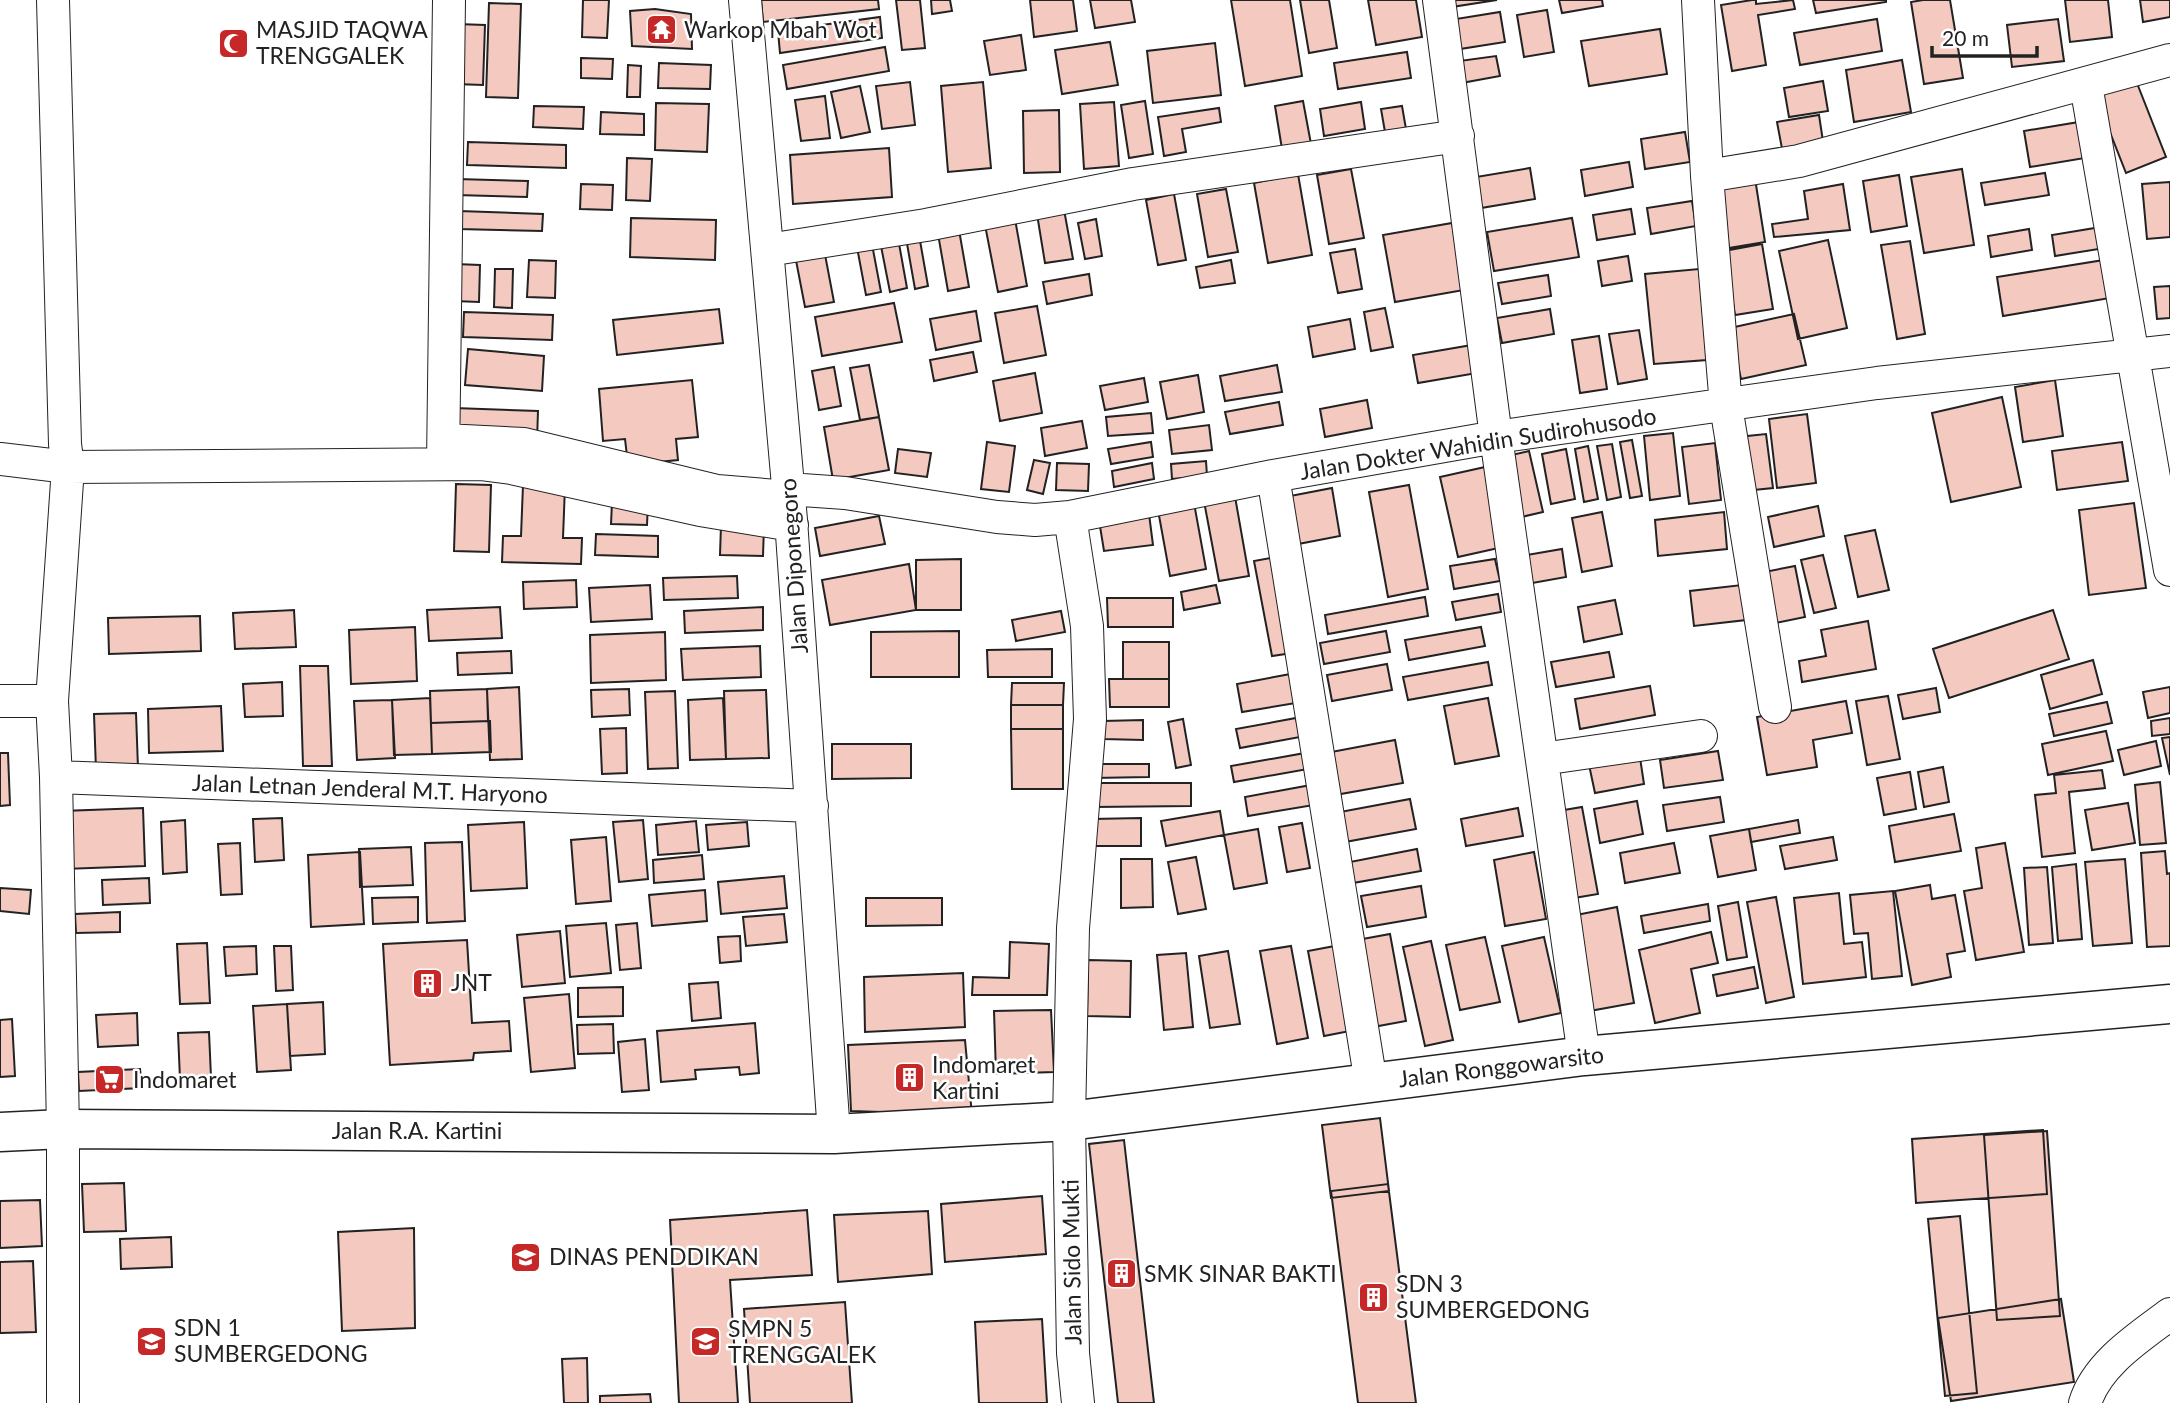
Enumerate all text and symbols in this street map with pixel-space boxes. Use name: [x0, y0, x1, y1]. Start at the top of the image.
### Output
temple icon: Warkop Mbah Wot: [644, 13, 678, 47]
scale bar: [1932, 14, 2037, 58]
place label: MASJID TAQWA TRENGGALEK: [256, 15, 428, 69]
place label: Warkop Mbah Wot: [684, 15, 877, 43]
text: 20 m: [1942, 25, 1989, 50]
mosque icon: MASJID TAQWA TRENGGALEK: [216, 26, 250, 60]
street label: Jalan Dokter Wahidin Sudirohusodo: [1298, 401, 1658, 485]
street label: Jalan Diponegoro: [773, 477, 813, 655]
street label: Jalan Letnan Jenderal M.T. Haryono: [192, 768, 548, 808]
building icon: JNT: [411, 966, 445, 1000]
place label: JNT: [451, 968, 492, 996]
street label: Jalan Ronggowarsito: [1397, 1040, 1605, 1093]
place label: Indomaret Kartini: [932, 1050, 1036, 1104]
building icon: Indomaret Kartini: [892, 1061, 926, 1095]
supermarket icon: Indomaret: [93, 1063, 127, 1097]
place label: Indomaret: [133, 1065, 237, 1093]
street label: Jalan R.A. Kartini: [332, 1116, 502, 1144]
street label: Jalan Sido Mukti: [1056, 1179, 1086, 1345]
school or university icon: DINAS PENDDIKAN: [509, 1240, 543, 1274]
place label: DINAS PENDDIKAN: [549, 1242, 759, 1270]
building icon: SMK SINAR BAKTI: [1104, 1257, 1138, 1291]
place label: SMK SINAR BAKTI: [1144, 1259, 1337, 1287]
place label: SDN 3 SUMBERGEDONG: [1396, 1269, 1590, 1323]
building icon: SDN 3 SUMBERGEDONG: [1356, 1280, 1390, 1314]
place label: SDN 1 SUMBERGEDONG: [174, 1313, 368, 1367]
place label: SMPN 5 TRENGGALEK: [728, 1314, 877, 1368]
school or university icon: SDN 1 SUMBERGEDONG: [134, 1324, 168, 1358]
school or university icon: SMPN 5 TRENGGALEK: [688, 1325, 722, 1359]

